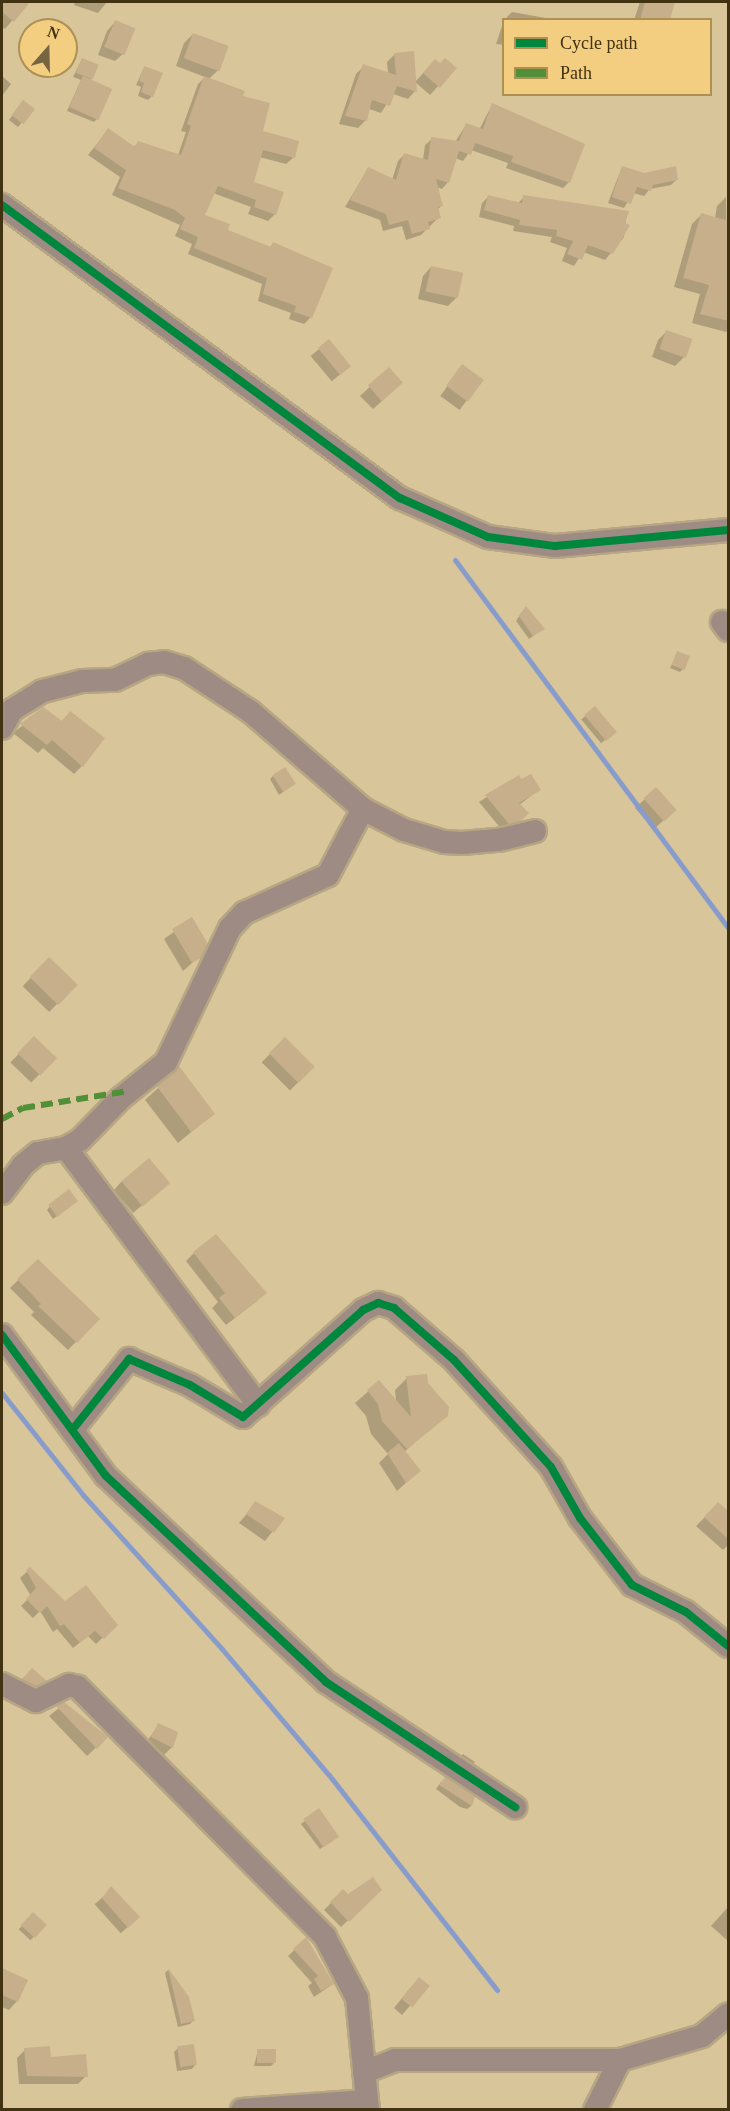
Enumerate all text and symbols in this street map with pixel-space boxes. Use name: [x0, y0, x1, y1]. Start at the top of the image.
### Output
north arrow: [18, 18, 78, 78]
legend: [502, 18, 712, 96]
text: N: [45, 23, 62, 42]
text: Cycle path: [560, 33, 637, 53]
text: Path: [560, 63, 592, 83]

